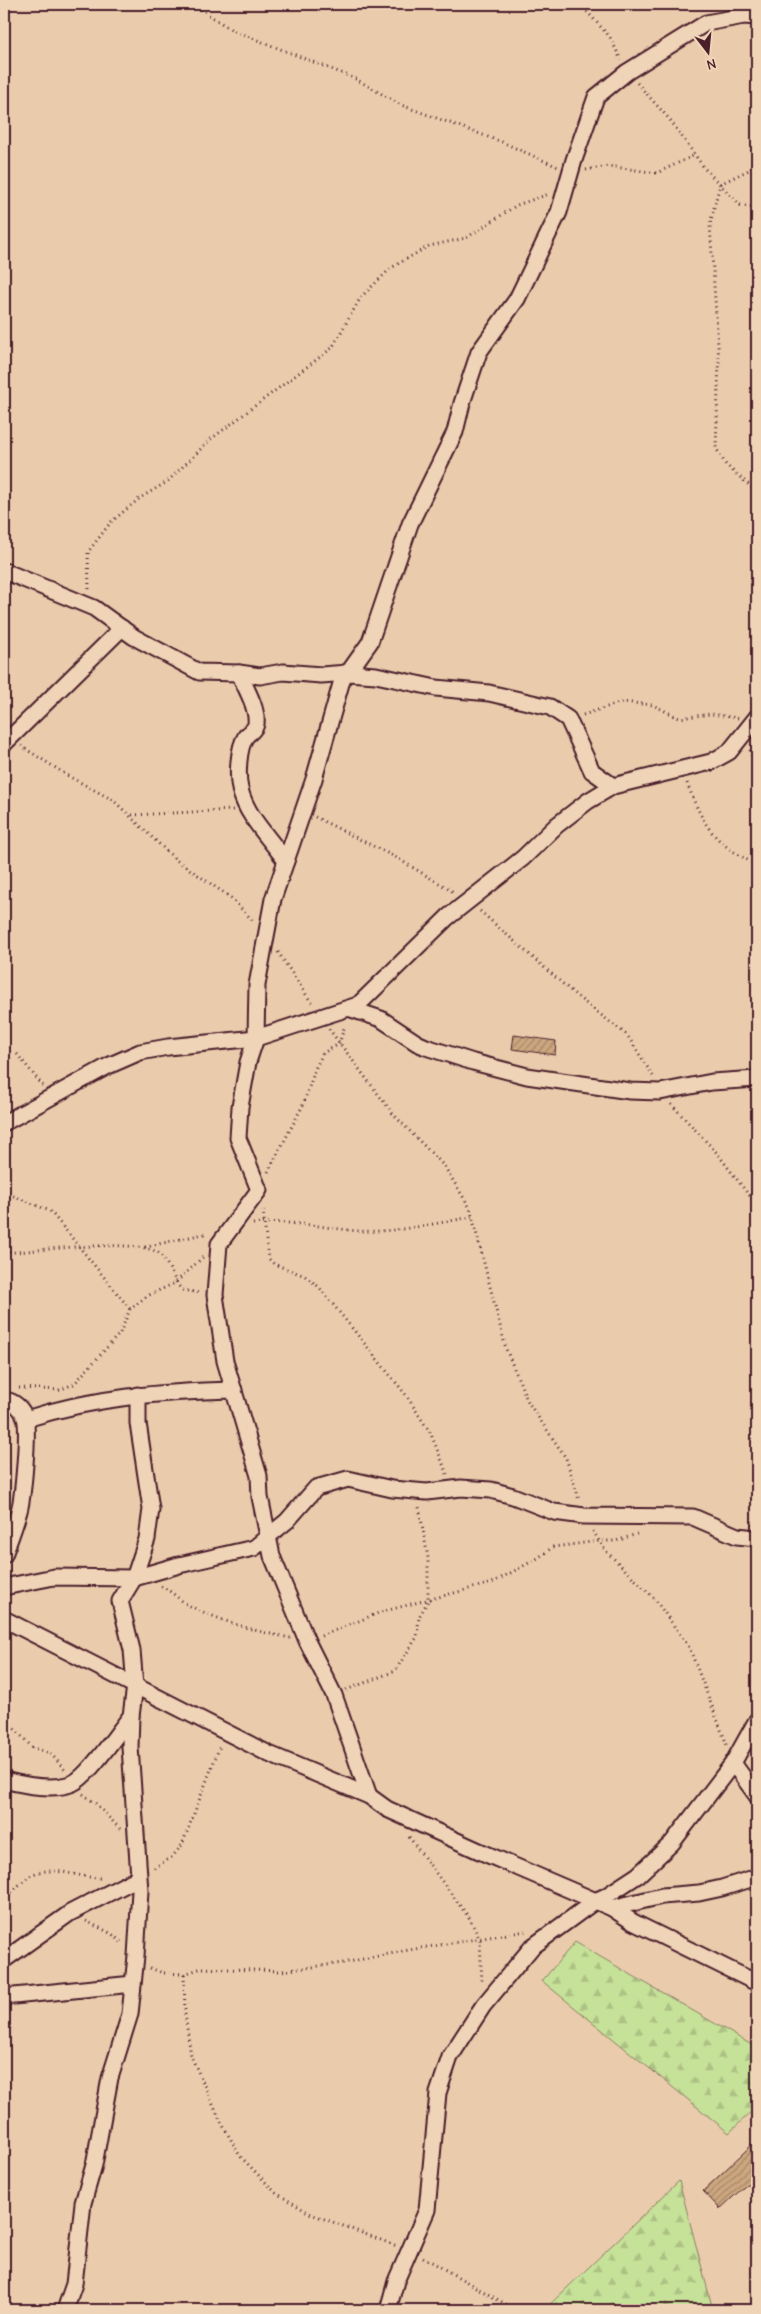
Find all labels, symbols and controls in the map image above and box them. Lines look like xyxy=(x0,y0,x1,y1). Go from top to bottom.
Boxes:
north arrow xyxy=(684,28,734,78)
text: N xyxy=(705,55,718,73)

